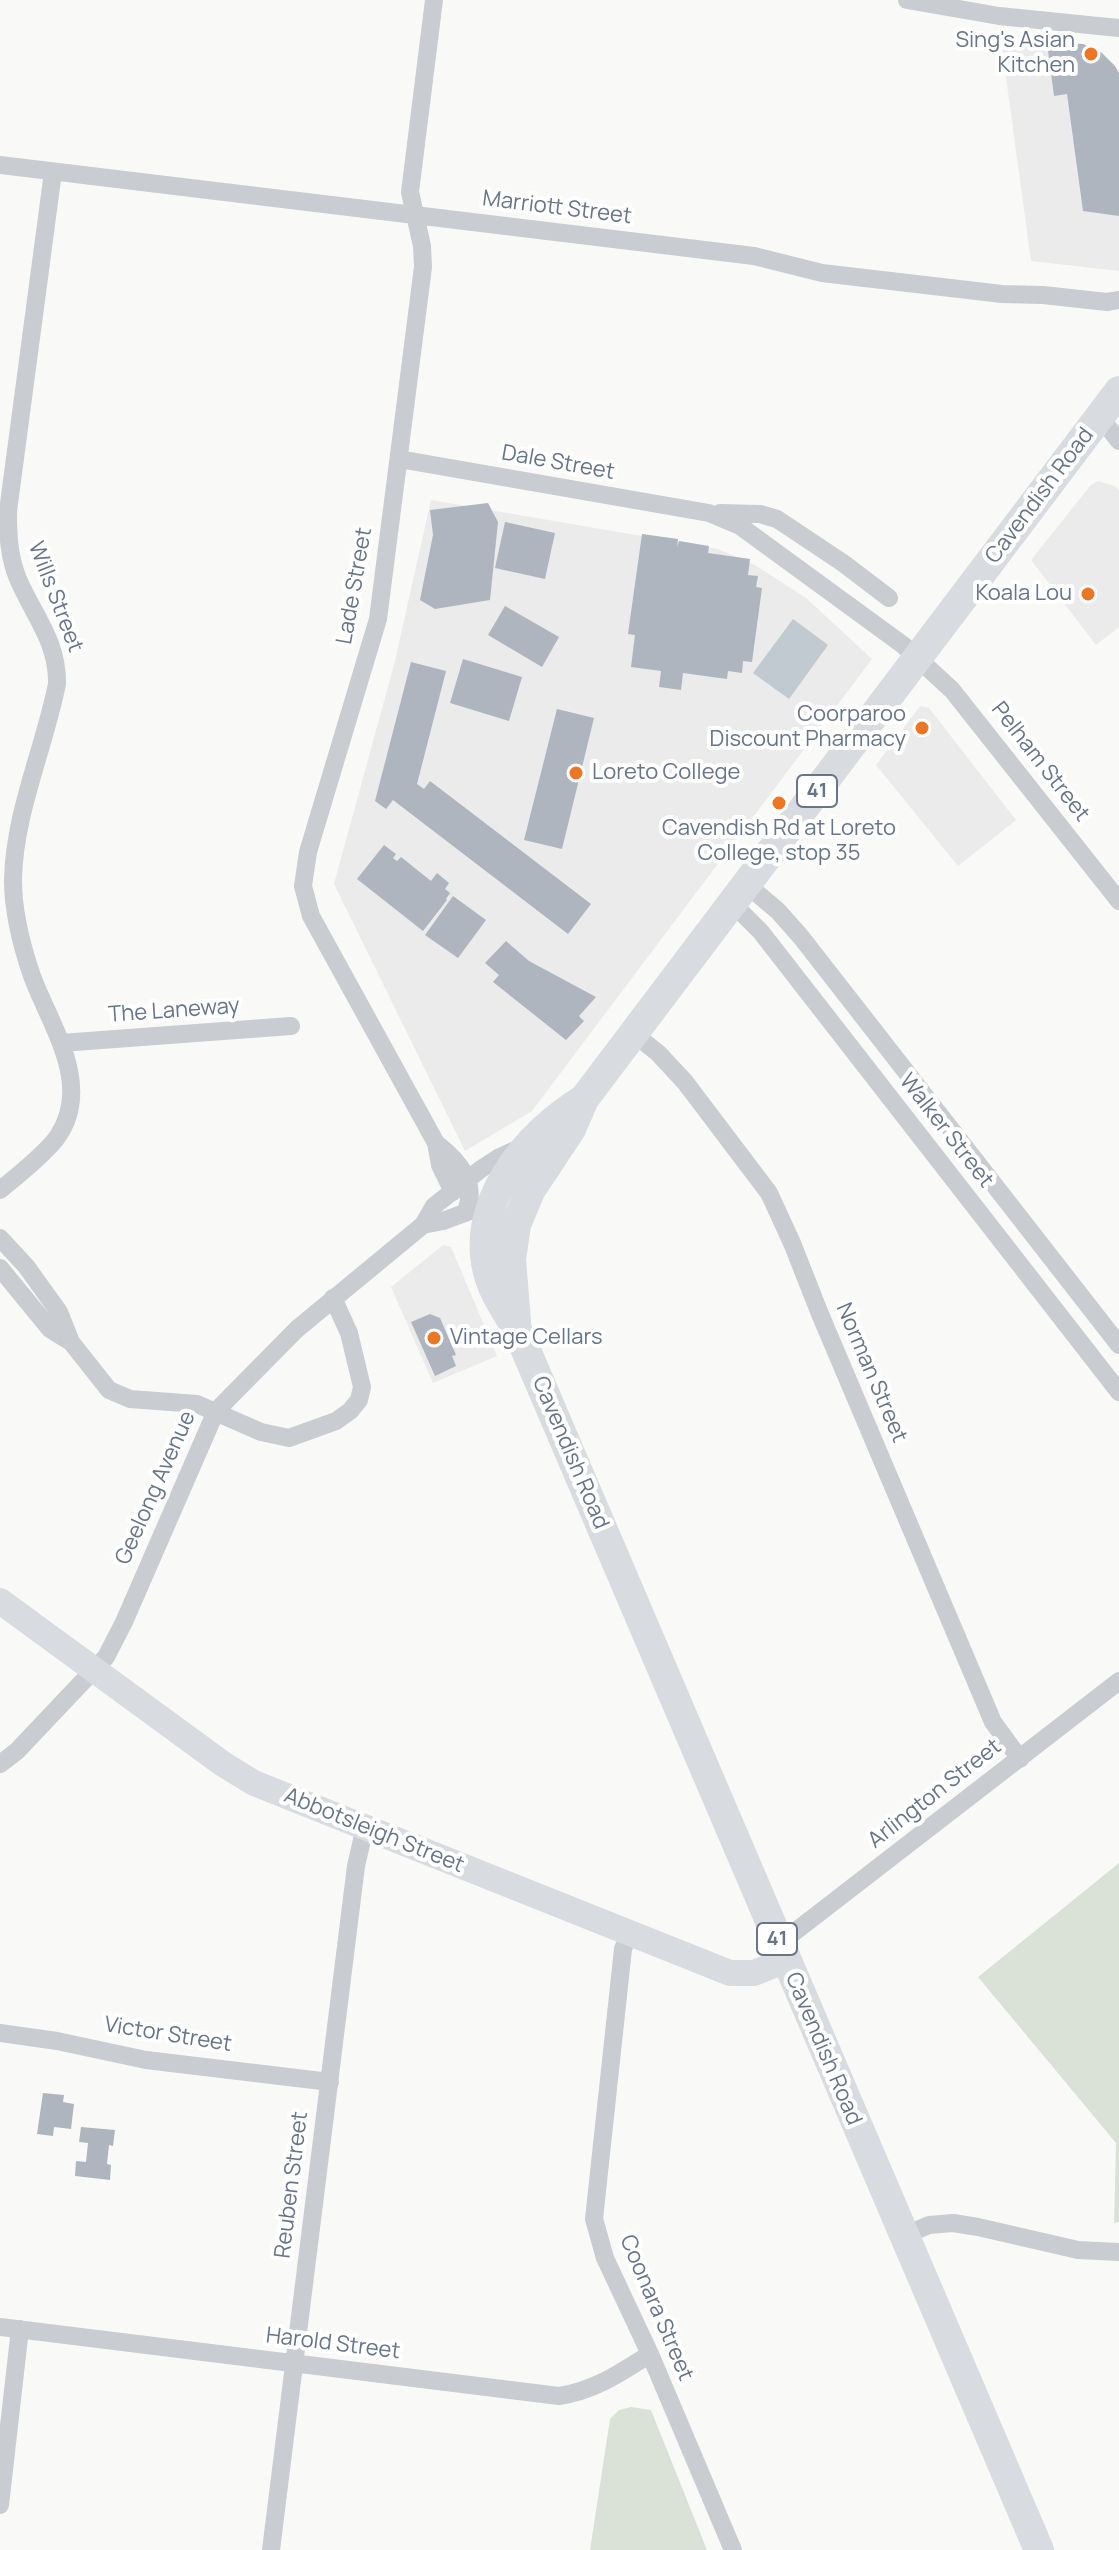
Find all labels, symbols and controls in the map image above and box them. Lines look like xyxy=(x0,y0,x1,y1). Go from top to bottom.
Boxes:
place label: Sing's Asian Kitchen xyxy=(955,28,1075,80)
marker: Sing's Asian Kitchen xyxy=(1082,45,1100,63)
street label: Marriott Street xyxy=(481,186,633,230)
street label: Cavendish Road xyxy=(980,423,1100,569)
street label: Dale Street xyxy=(500,440,616,486)
street label: Lade Street xyxy=(332,525,378,647)
street label: Wills Street xyxy=(22,538,88,656)
place label: Koala Lou xyxy=(976,581,1072,607)
marker: Koala Lou xyxy=(1079,585,1097,603)
street label: Pelham Street xyxy=(985,697,1095,827)
place label: Coorparoo Discount Pharmacy xyxy=(710,702,906,754)
marker: Coorparoo Discount Pharmacy xyxy=(913,719,931,737)
place label: Loreto College xyxy=(592,760,740,786)
marker: Loreto College xyxy=(567,764,585,782)
road number: 41 xyxy=(797,775,837,807)
marker: Cavendish Rd at Loreto College, stop 35 xyxy=(770,794,788,812)
place label: Cavendish Rd at Loreto College, stop 35 xyxy=(662,816,896,868)
street label: The Laneway xyxy=(107,993,241,1029)
street label: Walker Street xyxy=(893,1069,999,1193)
street label: Norman Street xyxy=(830,1299,912,1447)
place label: Vintage Cellars xyxy=(450,1325,602,1351)
marker: Vintage Cellars xyxy=(425,1329,443,1347)
street label: Cavendish Road xyxy=(526,1373,614,1533)
street label: Geelong Avenue xyxy=(110,1407,202,1569)
street label: Arlington Street xyxy=(863,1734,1007,1854)
street label: Abbotsleigh Street xyxy=(280,1783,468,1879)
road number: 41 xyxy=(757,1923,797,1955)
street label: Cavendish Road xyxy=(779,1969,867,2129)
street label: Victor Street xyxy=(102,2012,234,2058)
street label: Reuben Street xyxy=(270,2110,314,2260)
street label: Coonara Street xyxy=(613,2231,699,2385)
street label: Harold Street xyxy=(264,2323,402,2365)

